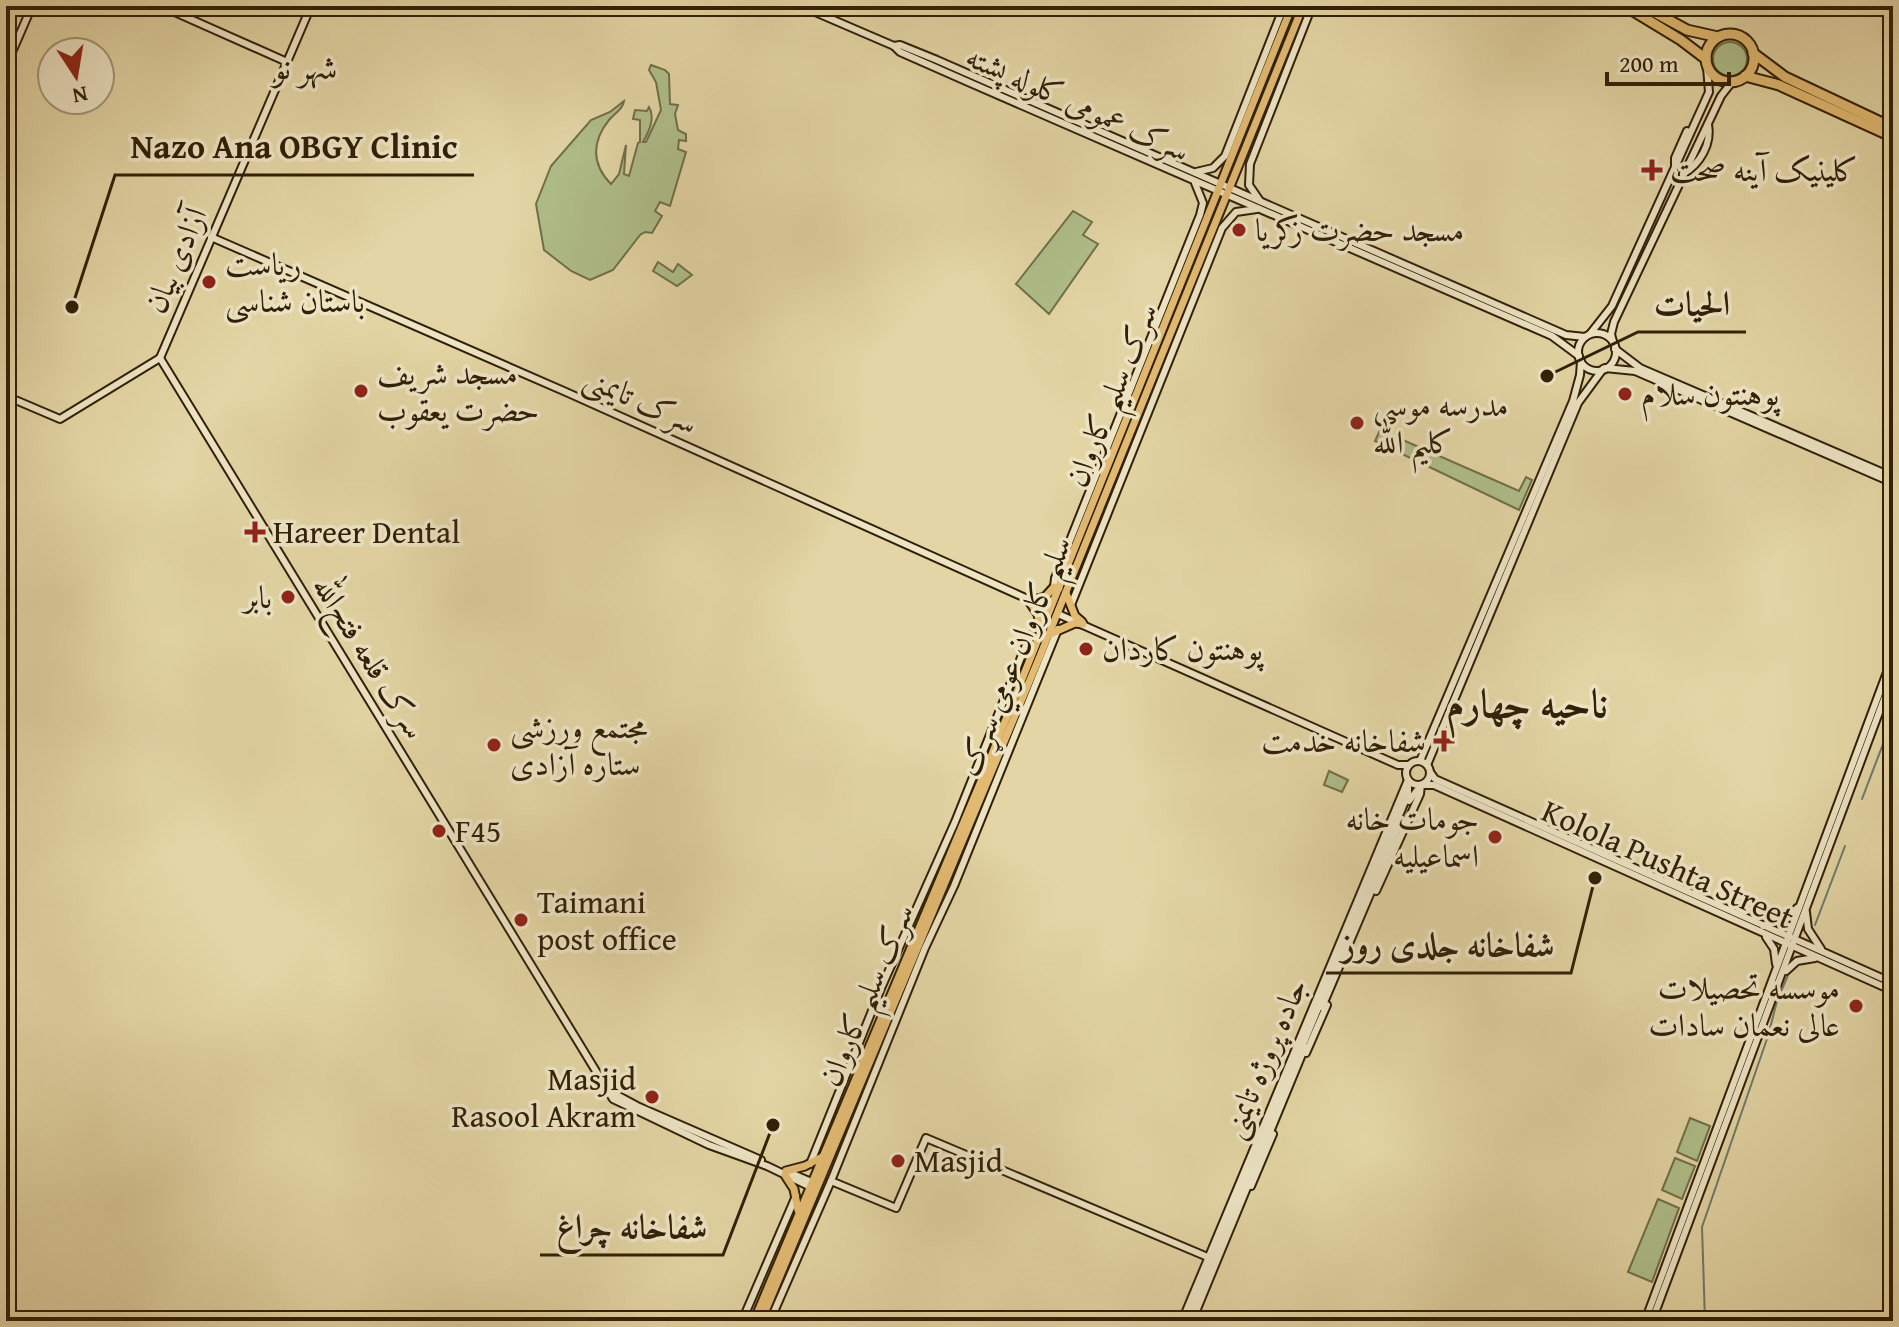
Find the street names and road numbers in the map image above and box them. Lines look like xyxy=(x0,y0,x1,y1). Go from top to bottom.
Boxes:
street label: سرک عمومی کلوله پشته xyxy=(959,32,1198,173)
street label: آزادی بیان xyxy=(131,197,219,320)
street label: سرک سلیم کاروان xyxy=(1052,296,1177,497)
street label: سرک تایمنی xyxy=(577,354,706,445)
street label: سلیم کاروان عومي سړک xyxy=(944,529,1092,786)
street label: سرک قلعه فتح‌الله xyxy=(297,566,440,750)
street label: Kolola Pushta Street xyxy=(1535,787,1802,940)
street label: سرک سلیم کاروان xyxy=(806,896,933,1097)
street label: جاده پروژه تایمنی xyxy=(1209,970,1318,1145)

